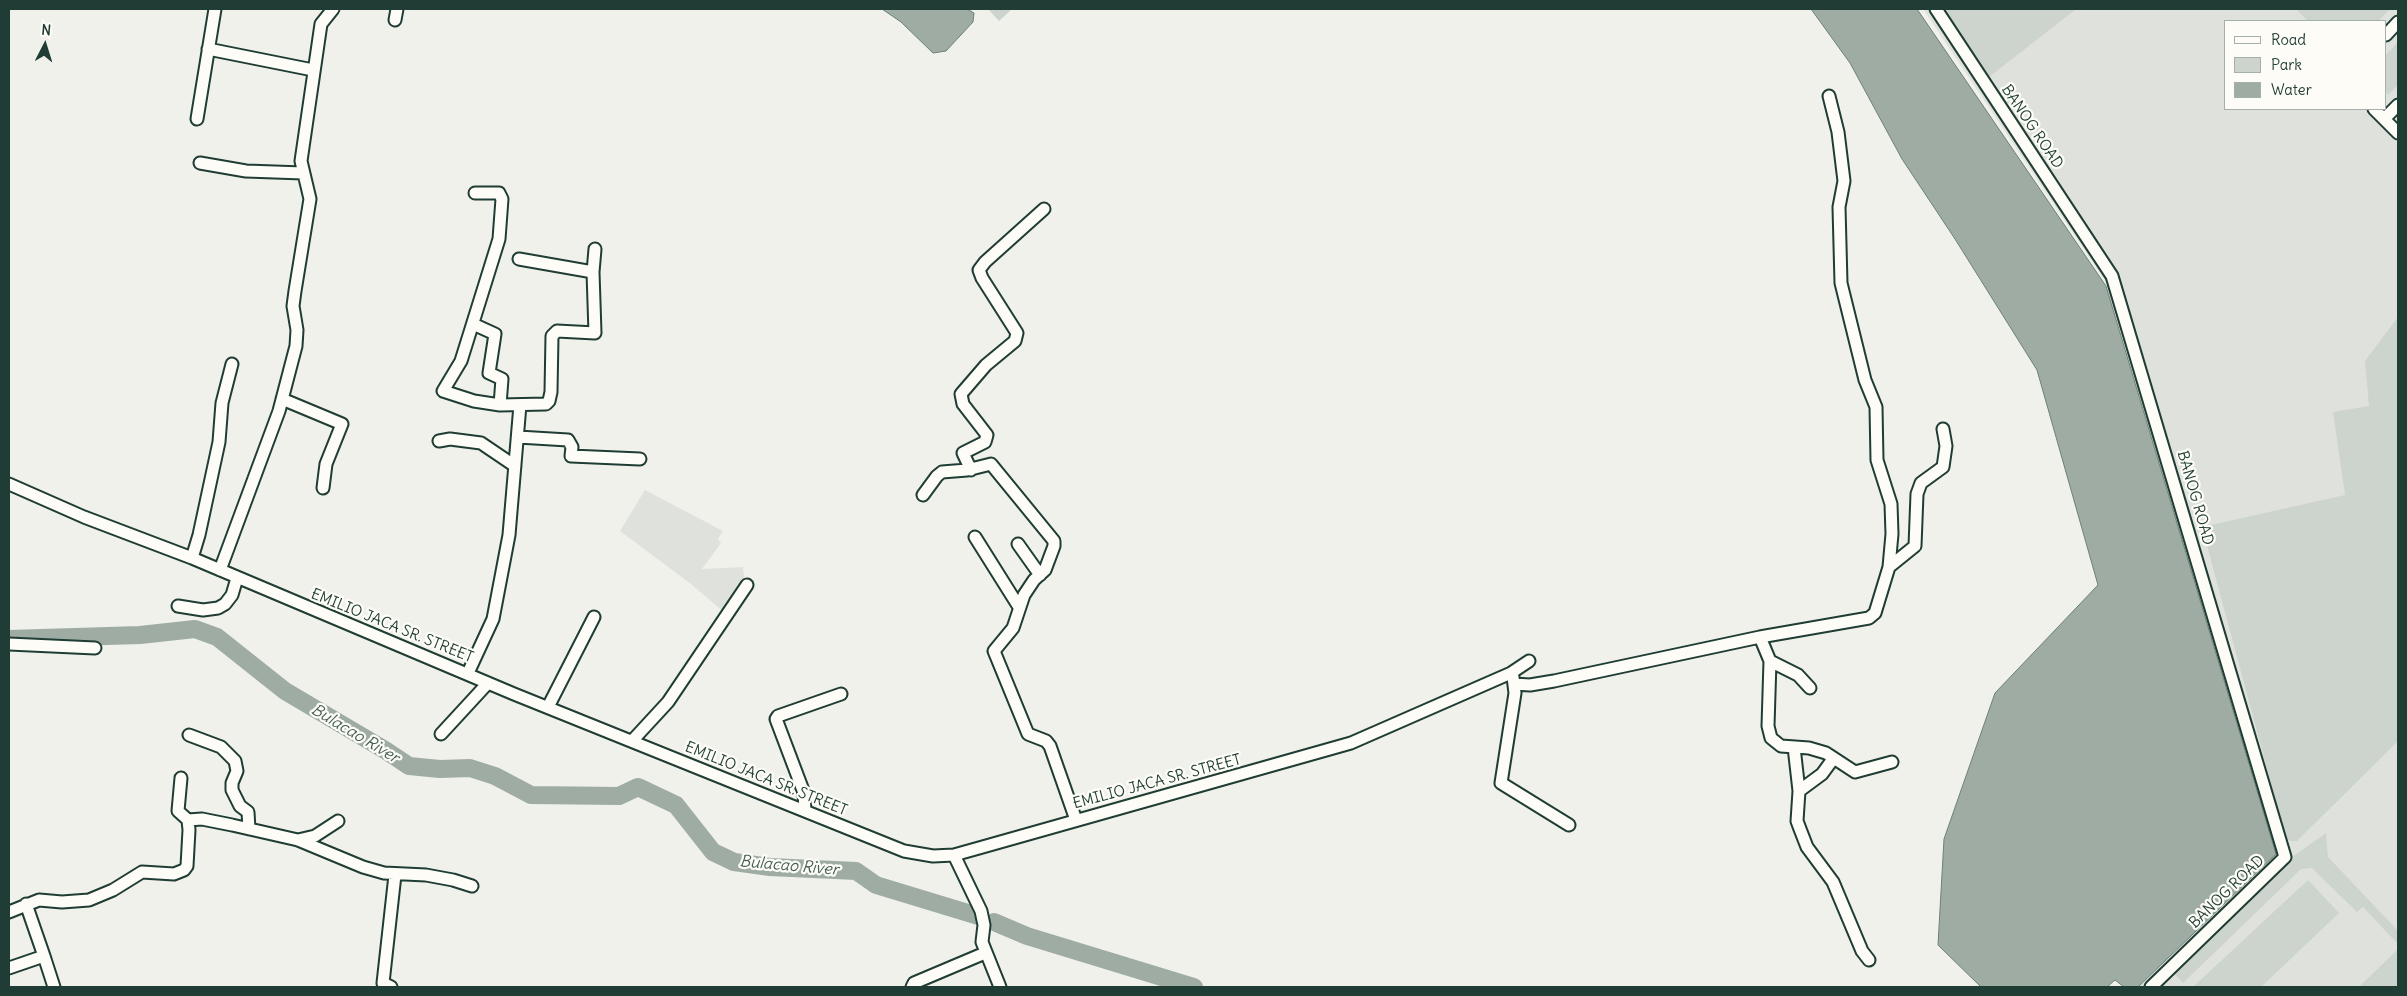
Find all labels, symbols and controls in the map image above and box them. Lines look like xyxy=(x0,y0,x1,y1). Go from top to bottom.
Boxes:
north arrow xyxy=(20,20,70,70)
legend xyxy=(2224,20,2387,110)
text: N xyxy=(41,21,52,39)
text: Road xyxy=(2271,30,2306,49)
text: Park xyxy=(2271,55,2302,74)
text: Water xyxy=(2271,80,2312,99)
street label: BANOG ROAD xyxy=(1997,82,2067,172)
street label: BANOG ROAD xyxy=(2173,449,2217,547)
street label: EMILIO JACA SR. STREET xyxy=(308,585,476,667)
water label: Bulacao River xyxy=(308,700,402,768)
street label: EMILIO JACA SR. STREET xyxy=(682,738,850,820)
street label: EMILIO JACA SR. STREET xyxy=(1071,751,1243,813)
water label: Bulacao River xyxy=(739,852,839,880)
street label: BANOG ROAD xyxy=(2186,852,2268,932)

